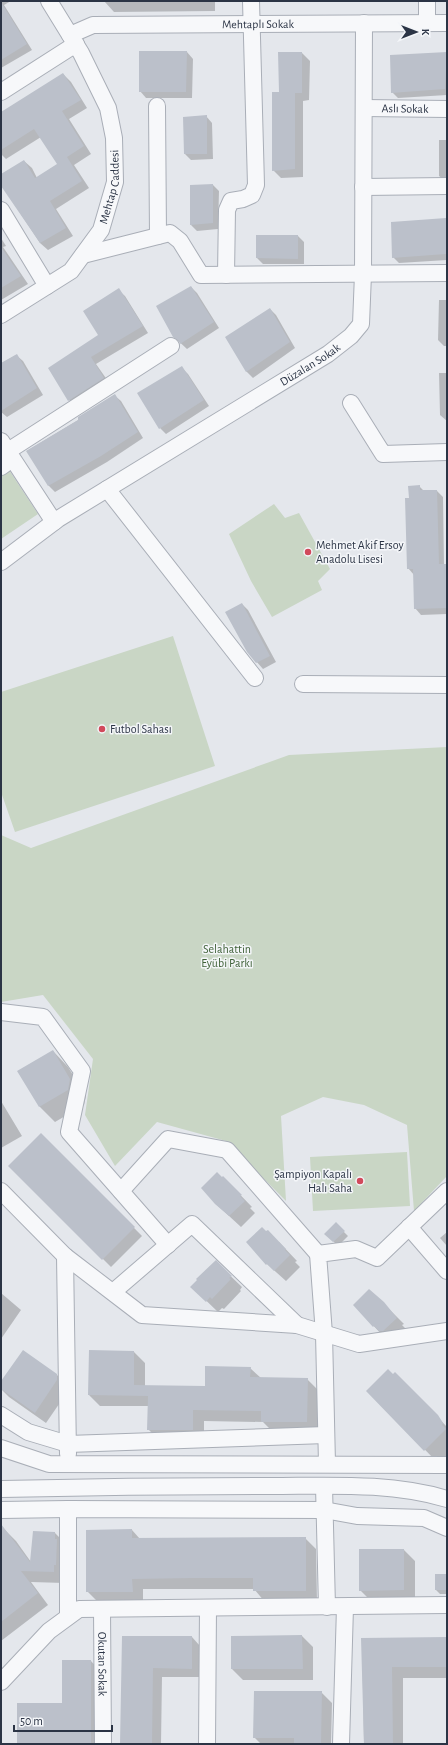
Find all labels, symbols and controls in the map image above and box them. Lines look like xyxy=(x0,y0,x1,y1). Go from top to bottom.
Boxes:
north arrow xyxy=(396,12,436,52)
street label: Mehtaplı Sokak xyxy=(222,18,294,30)
text: K xyxy=(420,29,431,36)
street label: Aslı Sokak xyxy=(381,102,429,115)
street label: Mehtap Caddesi xyxy=(97,150,121,225)
street label: Düzalan Sokak xyxy=(278,341,343,388)
place label: Mehmet Akif Ersoy Anadolu Lisesi xyxy=(316,539,404,565)
marker: Mehmet Akif Ersoy Anadolu Lisesi xyxy=(303,547,313,557)
place label: Futbol Sahası xyxy=(110,723,172,735)
marker: Futbol Sahası xyxy=(97,724,107,734)
park label: Selahattin Eyübi Parkı xyxy=(201,943,253,970)
place label: Şampiyon Kapalı Halı Saha xyxy=(274,1168,352,1194)
marker: Şampiyon Kapalı Halı Saha xyxy=(355,1176,365,1186)
street label: Okutan Sokak xyxy=(96,1632,109,1697)
scale bar xyxy=(14,1707,112,1733)
text: 50 m xyxy=(20,1715,43,1727)

